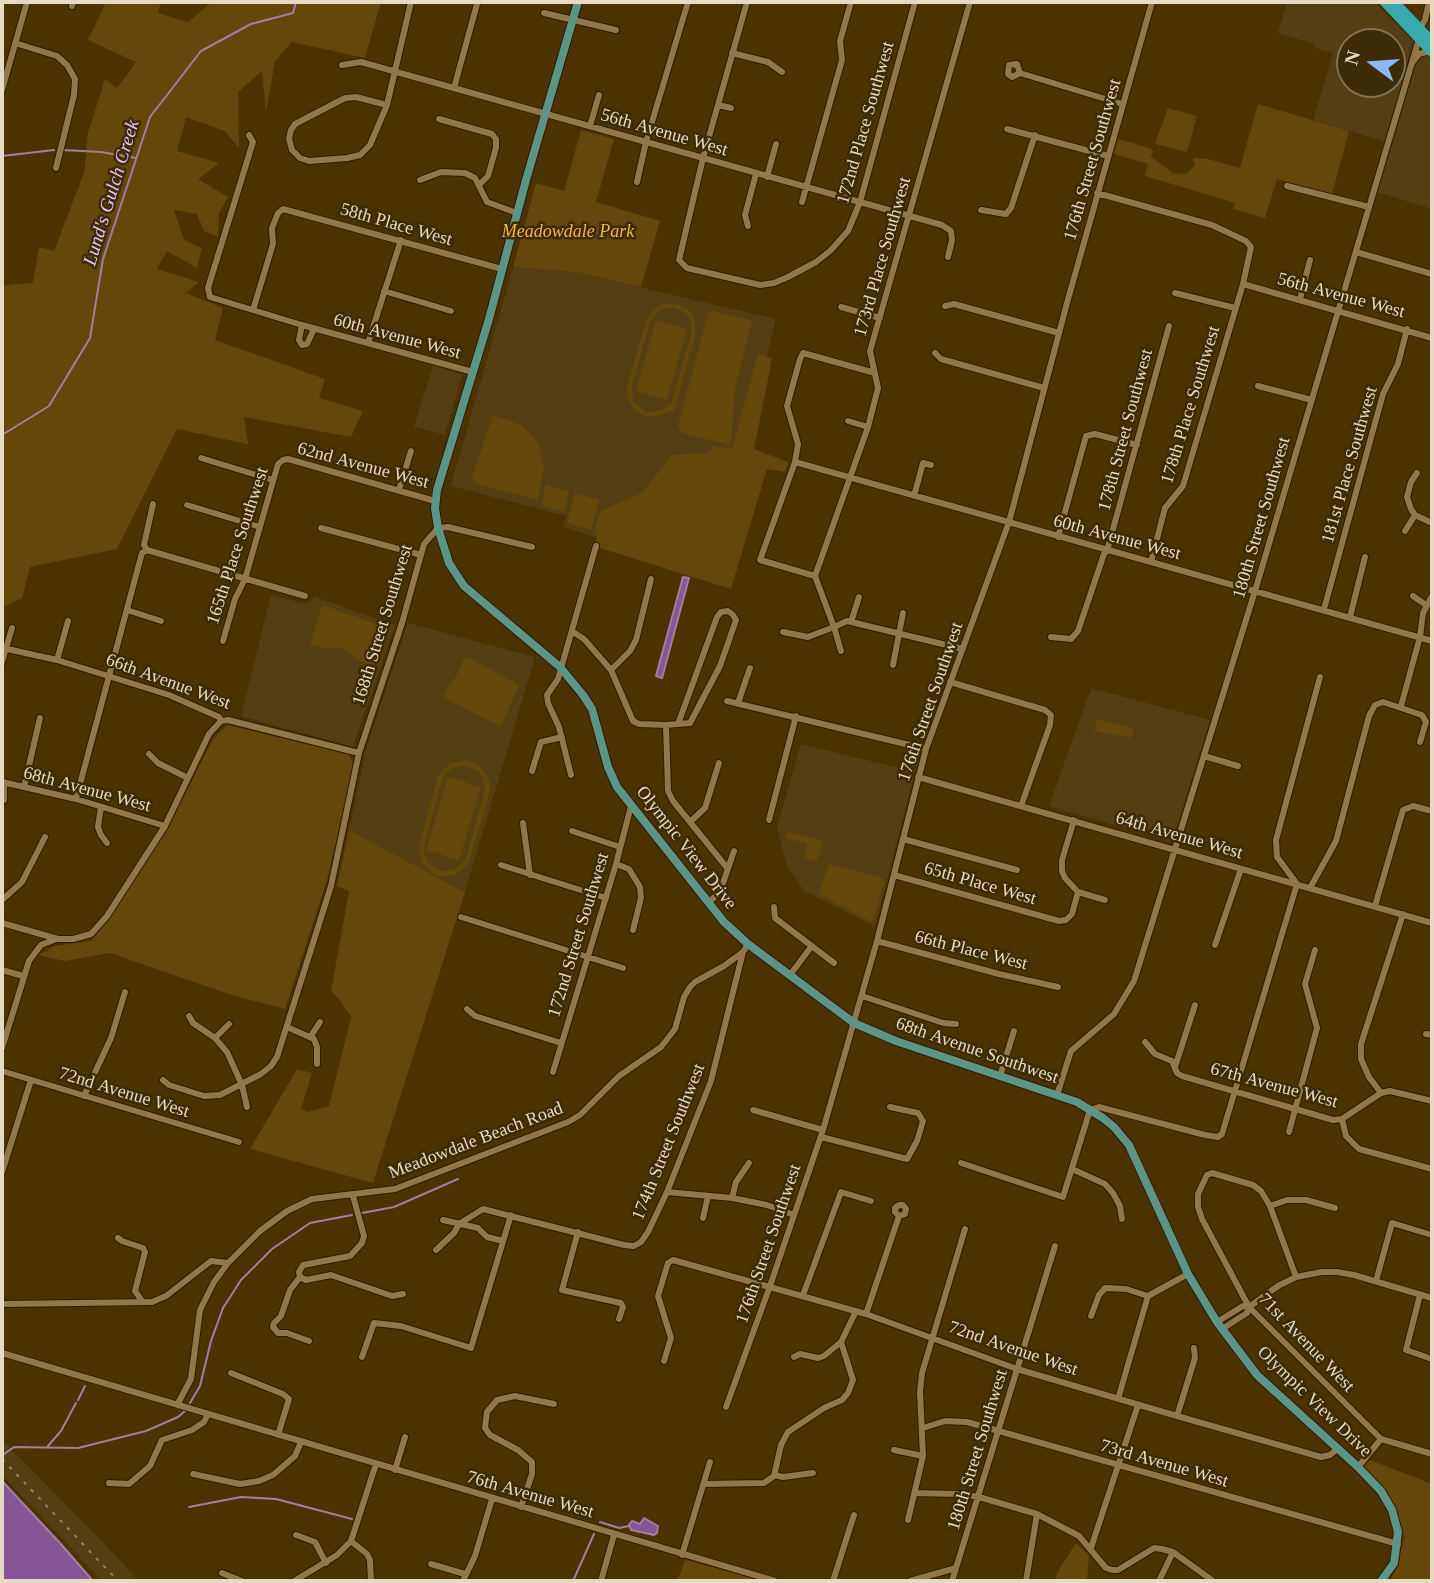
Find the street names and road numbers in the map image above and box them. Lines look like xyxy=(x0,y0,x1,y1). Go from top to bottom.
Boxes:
street label: 172nd Place Southwest xyxy=(832,39,900,207)
street label: 176th Street Southwest xyxy=(1060,77,1126,243)
street label: 56th Avenue West xyxy=(598,105,730,161)
street label: 173rd Place Southwest xyxy=(850,175,916,339)
street label: 58th Place West xyxy=(337,199,455,251)
street label: 56th Avenue West xyxy=(1275,269,1407,323)
street label: 60th Avenue West xyxy=(331,310,463,364)
street label: 178th Place Southwest xyxy=(1157,323,1225,487)
street label: 178th Street Southwest xyxy=(1094,347,1158,513)
street label: 181st Place Southwest xyxy=(1317,384,1383,546)
street label: 180th Street Southwest xyxy=(1229,435,1295,601)
street label: 62nd Avenue West xyxy=(295,438,431,494)
street label: 165th Place Southwest xyxy=(202,465,274,627)
street label: 60th Avenue West xyxy=(1051,511,1183,565)
street label: 168th Street Southwest xyxy=(348,542,418,708)
street label: 176th Street Southwest xyxy=(894,620,968,784)
street label: 66th Avenue West xyxy=(103,649,233,715)
street label: 68th Avenue West xyxy=(21,763,153,817)
street label: Olympic View Drive xyxy=(631,782,741,914)
street label: 64th Avenue West xyxy=(1113,808,1245,864)
street label: 172nd Street Southwest xyxy=(544,850,614,1020)
street label: 65th Place West xyxy=(921,858,1039,910)
street label: 66th Place West xyxy=(912,927,1030,975)
street label: 68th Avenue Southwest xyxy=(893,1013,1061,1089)
street label: 67th Avenue West xyxy=(1208,1059,1340,1113)
street label: 174th Street Southwest xyxy=(628,1061,710,1223)
street label: 72nd Avenue West xyxy=(56,1063,192,1123)
street label: Meadowdale Beach Road xyxy=(386,1098,566,1184)
street label: 176th Street Southwest xyxy=(732,1162,806,1326)
street label: 71st Avenue West xyxy=(1253,1289,1359,1397)
street label: 72nd Avenue West xyxy=(946,1317,1080,1381)
street label: Olympic View Drive xyxy=(1252,1342,1376,1462)
street label: 180th Street Southwest xyxy=(943,1367,1013,1533)
street label: 73rd Avenue West xyxy=(1097,1435,1231,1493)
street label: 76th Avenue West xyxy=(464,1467,596,1523)

